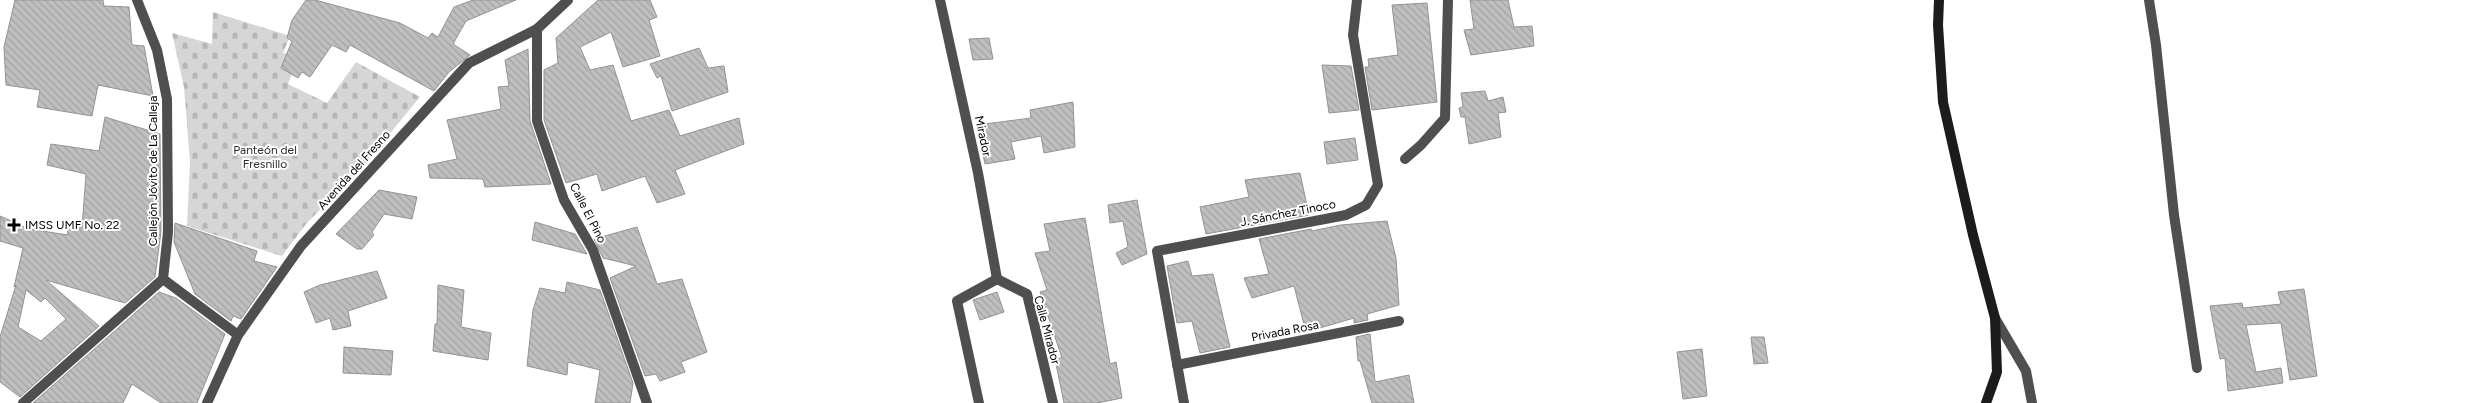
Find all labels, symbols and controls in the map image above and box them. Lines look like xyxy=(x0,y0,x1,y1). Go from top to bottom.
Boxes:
street label: Callejón Jóvito de La Calleja xyxy=(146,96,160,246)
street label: Mirador xyxy=(972,114,994,158)
street label: Avenida del Fresno xyxy=(315,128,393,212)
park label: Panteón del Fresnillo xyxy=(233,143,297,171)
street label: Calle El Pino xyxy=(567,181,609,245)
street label: J. Sánchez Tinoco xyxy=(1239,197,1337,229)
marker: IMSS UMF No. 22 xyxy=(7,218,21,232)
place label: IMSS UMF No. 22 xyxy=(25,218,119,232)
street label: Calle Mirador xyxy=(1031,294,1063,366)
street label: Privada Rosa xyxy=(1250,318,1320,344)

